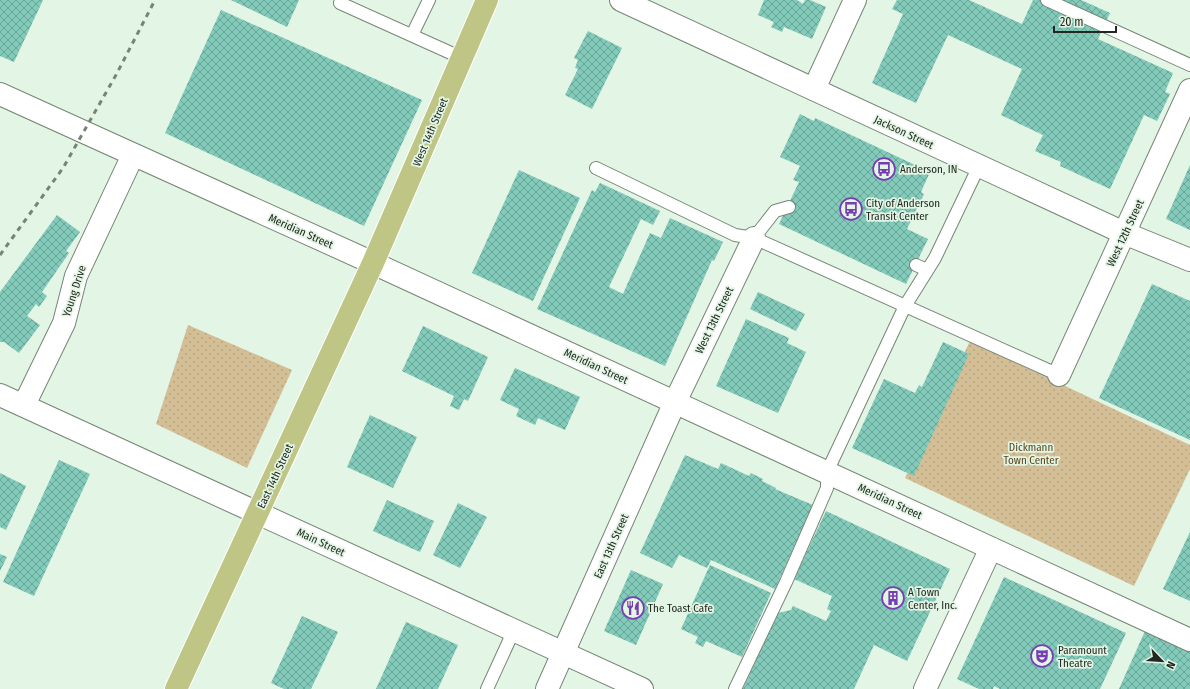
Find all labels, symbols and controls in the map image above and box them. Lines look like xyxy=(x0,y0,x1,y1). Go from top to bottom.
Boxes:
scale bar xyxy=(1054,8,1116,34)
text: 20 m xyxy=(1060,15,1084,29)
street label: West 14th Street xyxy=(410,96,451,168)
street label: Jackson Street xyxy=(872,113,936,152)
bus stop icon: Anderson, IN xyxy=(871,156,897,182)
place label: Anderson, IN xyxy=(900,163,957,176)
bus stop icon: City of Anderson Transit Center xyxy=(838,196,864,222)
place label: City of Anderson Transit Center xyxy=(866,197,940,223)
street label: West 12th Street xyxy=(1104,197,1147,269)
street label: Meridian Street xyxy=(266,211,335,252)
street label: Young Drive xyxy=(60,264,89,318)
street label: West 13th Street xyxy=(693,284,736,356)
street label: Meridian Street xyxy=(562,346,630,387)
street label: East 14th Street xyxy=(255,441,296,511)
park label: Dickmann Town Center xyxy=(1003,441,1059,467)
street label: Meridian Street xyxy=(856,481,924,522)
street label: East 13th Street xyxy=(591,511,632,581)
street label: Main Street xyxy=(295,526,347,559)
building icon: A Town Center, Inc. xyxy=(880,585,906,611)
place label: A Town Center, Inc. xyxy=(908,586,957,612)
restaurant icon: The Toast Cafe xyxy=(620,595,646,621)
place label: The Toast Cafe xyxy=(648,602,713,615)
north arrow xyxy=(1142,641,1182,681)
theatre icon: Paramount Theatre xyxy=(1029,643,1055,669)
place label: Paramount Theatre xyxy=(1058,644,1107,670)
text: N xyxy=(1163,659,1178,671)

